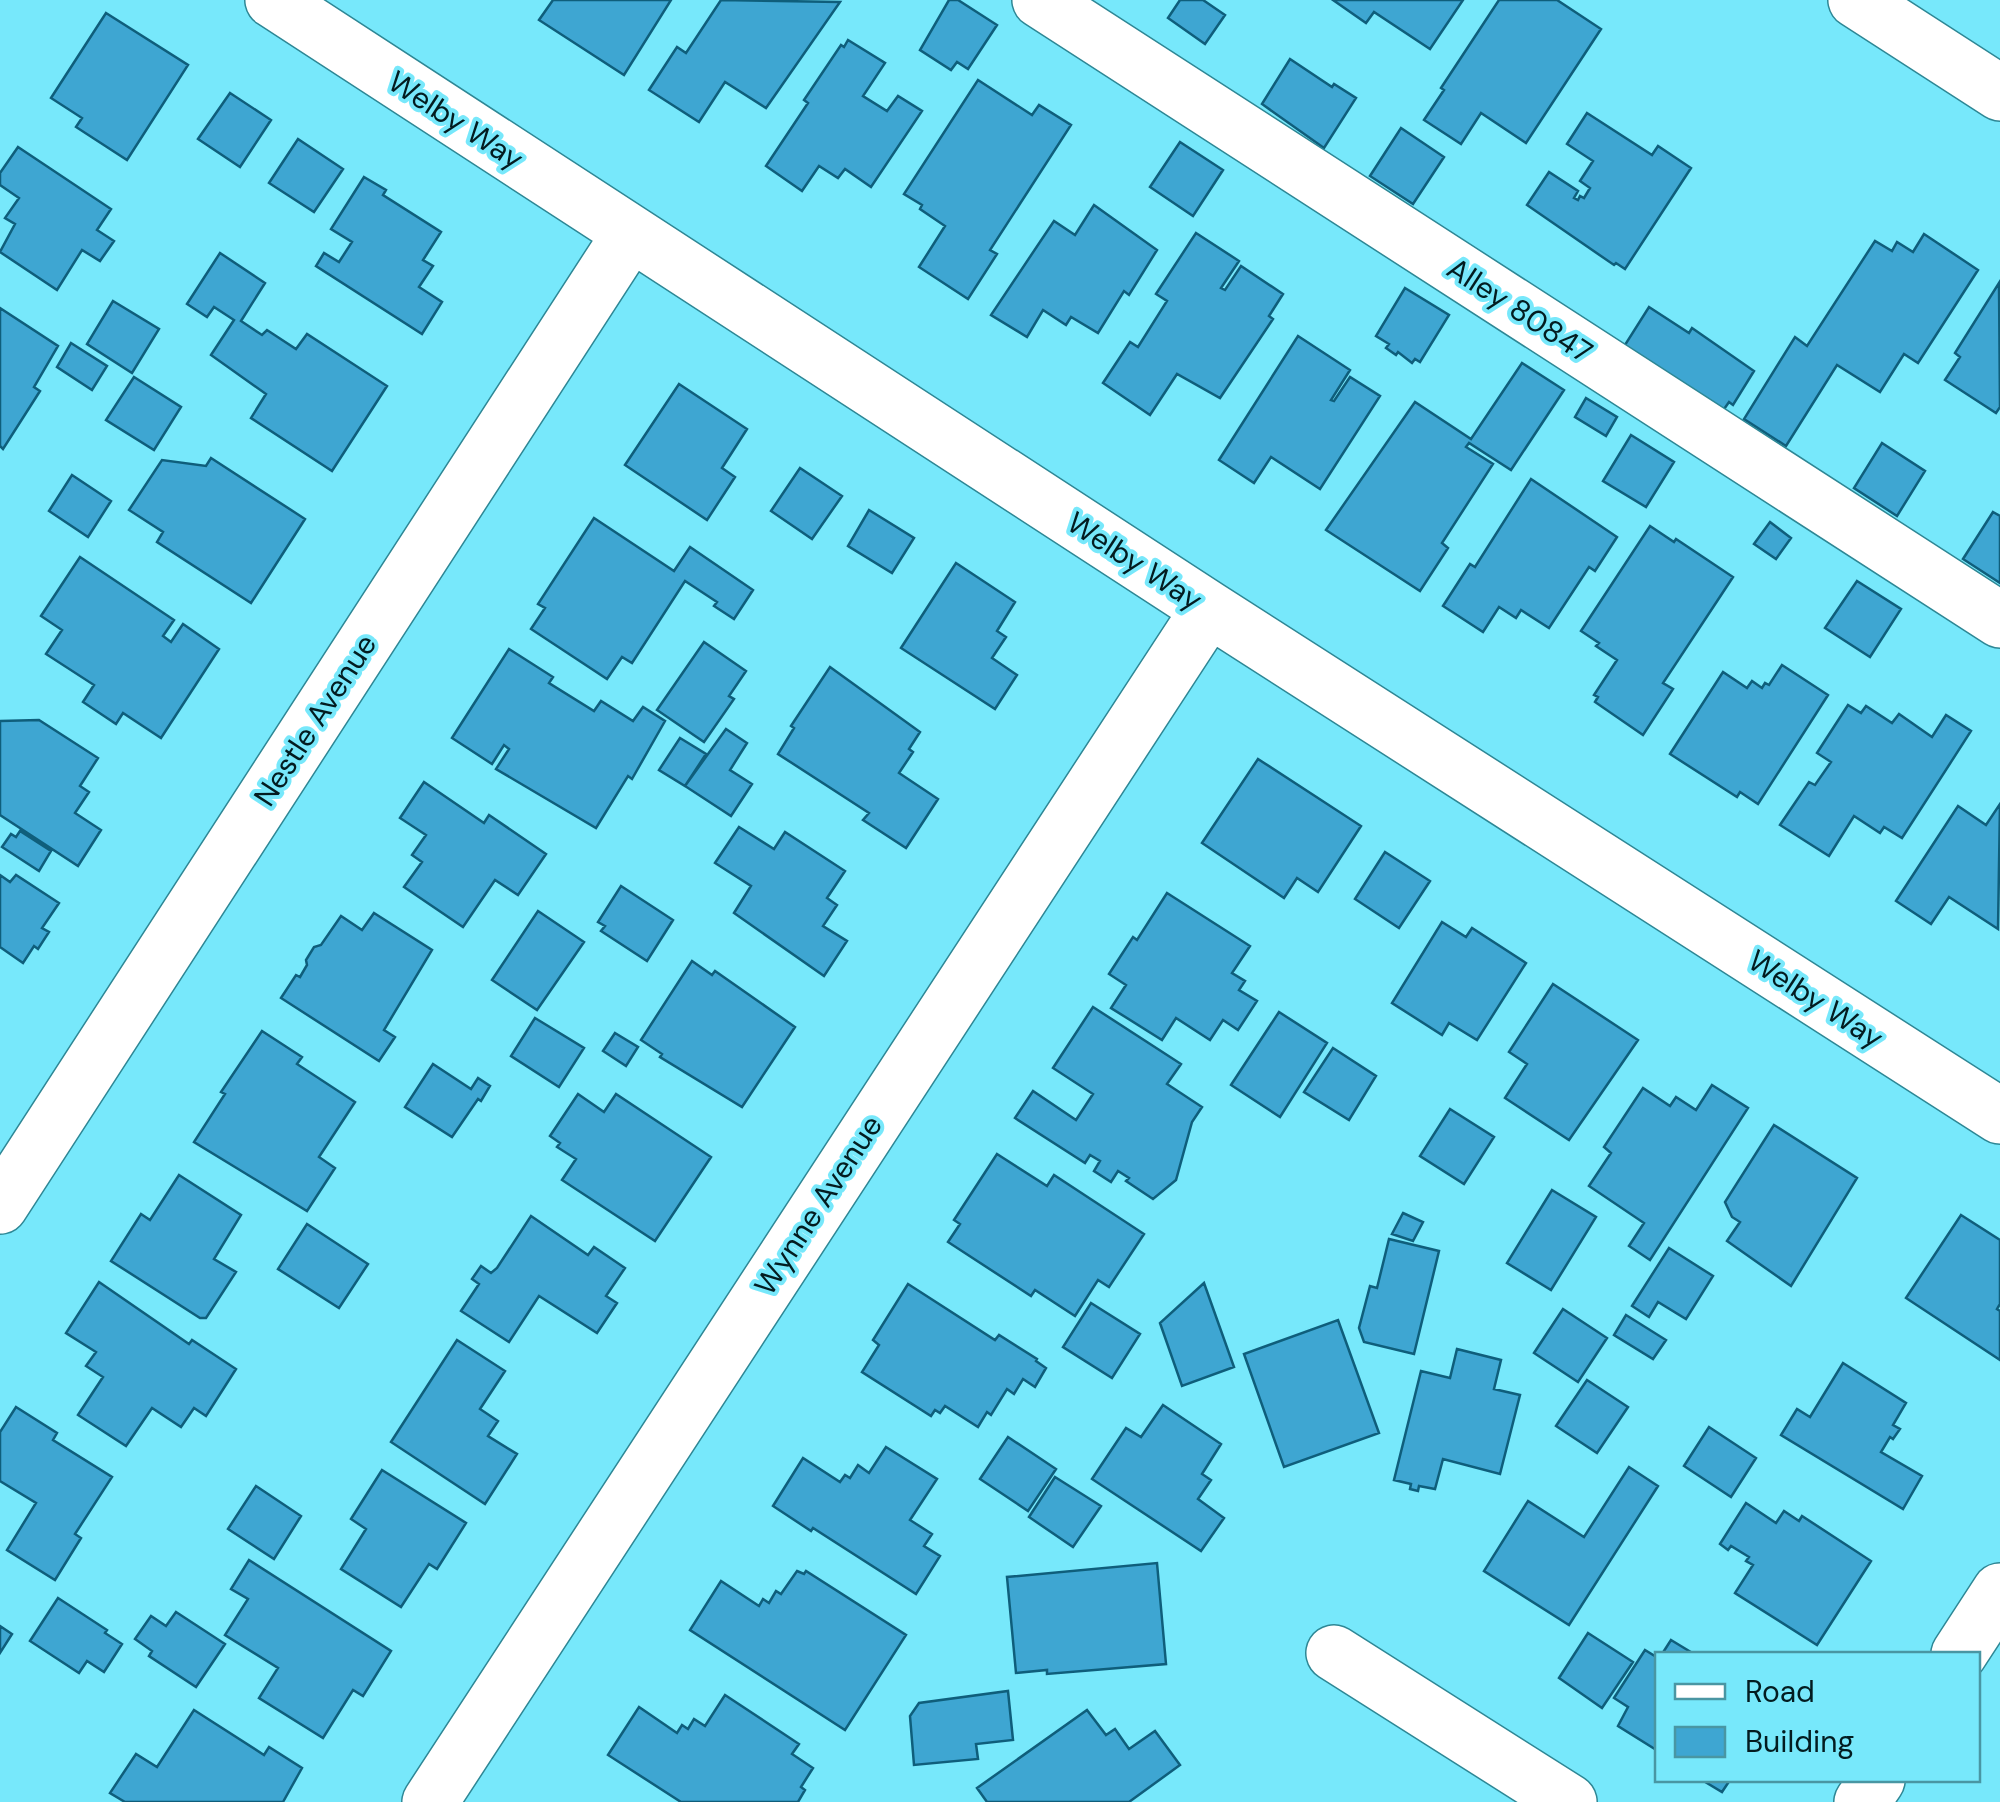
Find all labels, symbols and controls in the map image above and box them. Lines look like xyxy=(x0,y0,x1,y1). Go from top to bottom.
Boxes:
street label: Welby Way xyxy=(381,62,531,178)
street label: Alley 80847 xyxy=(1440,249,1600,371)
street label: Welby Way xyxy=(1060,503,1210,619)
street label: Nestle Avenue xyxy=(245,627,385,813)
street label: Welby Way xyxy=(1741,941,1891,1057)
street label: Wynne Avenue xyxy=(745,1108,891,1302)
legend xyxy=(1655,1652,1980,1782)
text: Road xyxy=(1745,1672,1815,1711)
text: Building xyxy=(1745,1722,1854,1761)

